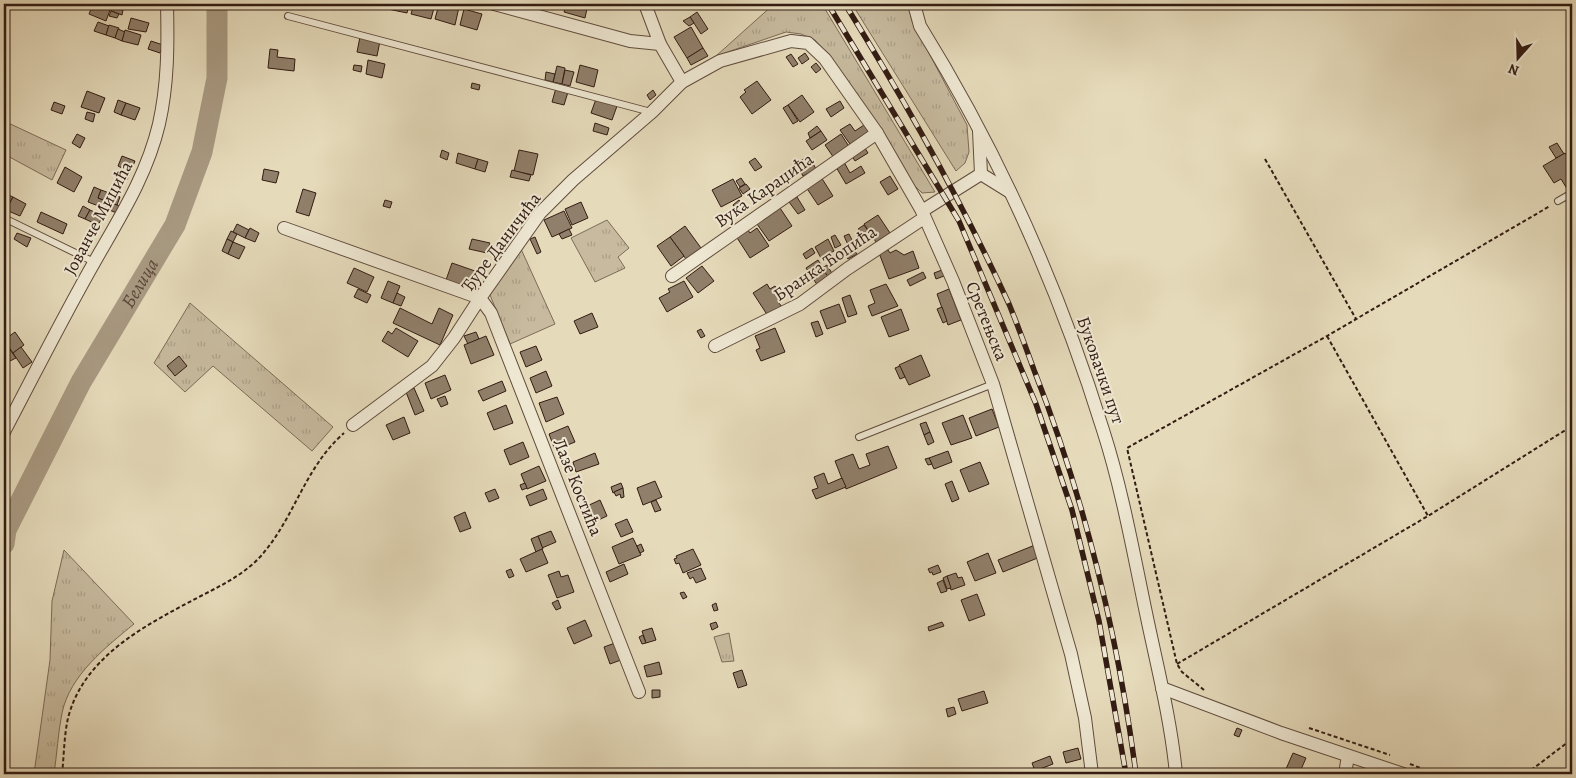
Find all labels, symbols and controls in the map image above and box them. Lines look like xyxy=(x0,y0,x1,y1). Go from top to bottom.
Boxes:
north arrow xyxy=(1494,32,1544,82)
text: N xyxy=(1506,59,1522,80)
street label: Вука Караџића xyxy=(710,147,819,233)
street label: Јованче Мицића xyxy=(58,156,139,279)
street label: Ђуре Даничића xyxy=(456,187,547,297)
street label: Бранка Ћопића xyxy=(769,219,882,306)
water label: Белица xyxy=(115,254,165,313)
street label: Сретењска xyxy=(960,278,1014,365)
street label: Буковачки пут xyxy=(1071,313,1131,427)
street label: Лазе Костића xyxy=(547,435,609,540)

